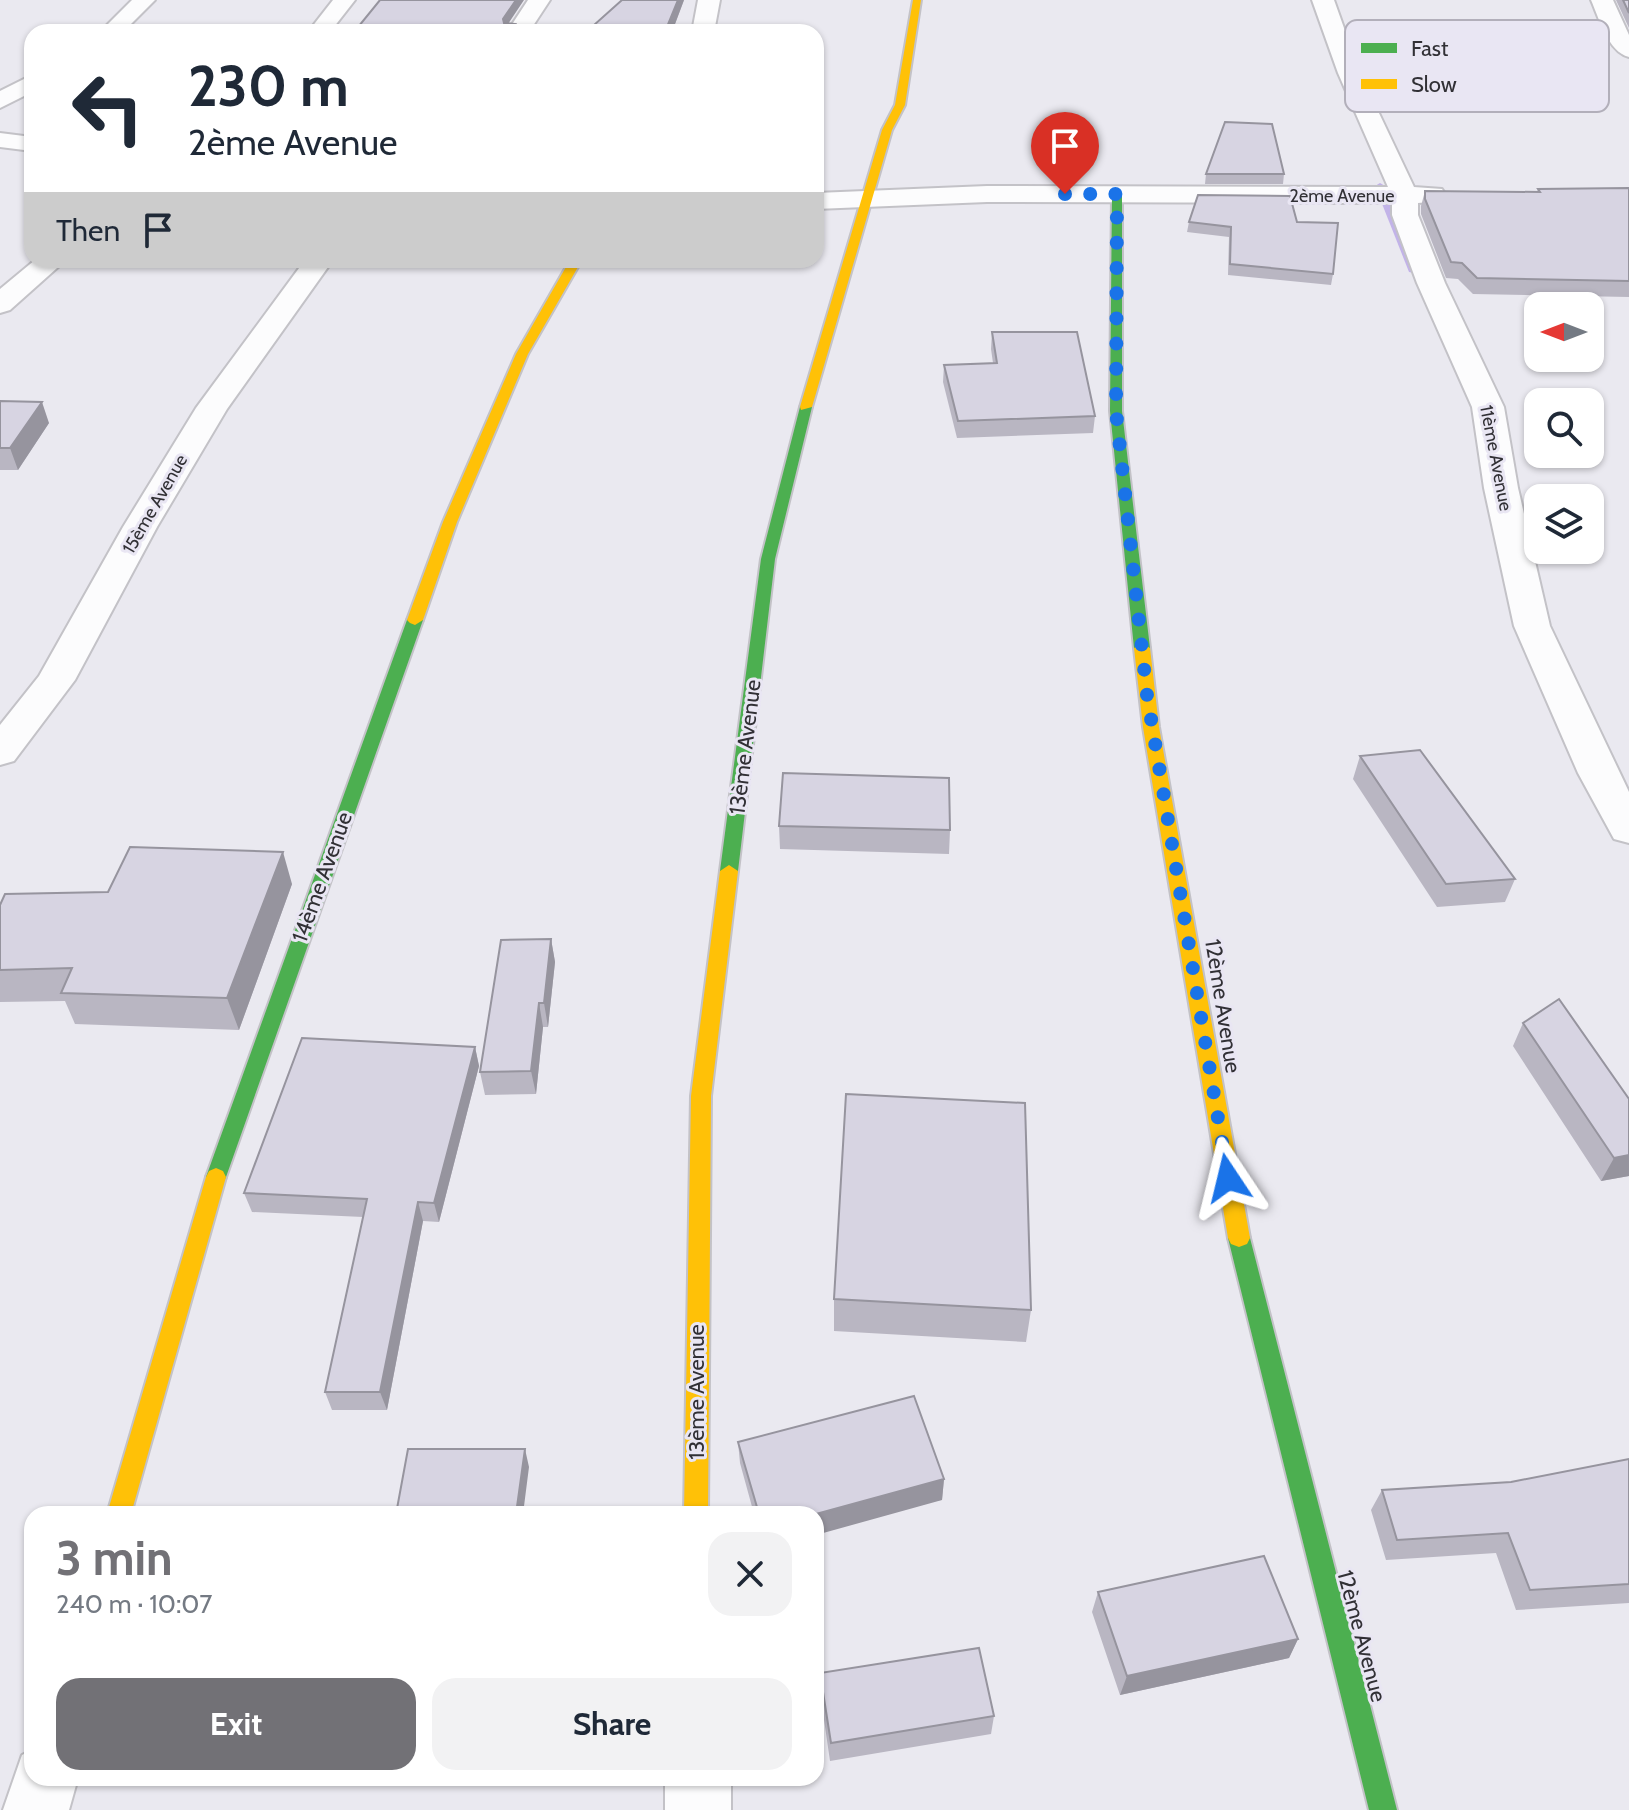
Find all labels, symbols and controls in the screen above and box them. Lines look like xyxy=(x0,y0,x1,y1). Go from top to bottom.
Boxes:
legend xyxy=(1345,20,1609,112)
text: Fast xyxy=(1411,35,1449,62)
text: 230 m xyxy=(188,52,349,120)
icon: left xyxy=(56,56,160,160)
text: Slow xyxy=(1411,71,1457,98)
pin xyxy=(1031,112,1099,194)
text: 2ème Avenue xyxy=(188,120,398,164)
icon: arrive xyxy=(1043,124,1087,168)
street label: 2ème Avenue xyxy=(1290,185,1394,207)
icon: arrive xyxy=(136,208,180,252)
text: Then xyxy=(56,212,120,249)
north arrow xyxy=(1524,292,1604,372)
map controls xyxy=(1524,292,1604,564)
button: search xyxy=(1524,388,1604,468)
street label: 11ème Avenue xyxy=(1475,403,1517,513)
street label: 15ème Avenue xyxy=(118,450,192,558)
button: layers xyxy=(1524,484,1604,564)
street label: 13ème Avenue xyxy=(723,678,767,816)
street label: 14ème Avenue xyxy=(286,808,358,946)
street label: 12ème Avenue xyxy=(1199,937,1247,1075)
position arrow xyxy=(1186,1136,1270,1220)
street label: 13ème Avenue xyxy=(683,1324,710,1460)
text: 3 min xyxy=(56,1529,172,1587)
button: close xyxy=(708,1532,792,1616)
street label: 12ème Avenue xyxy=(1331,1567,1393,1705)
text: 240 m · 10:07 xyxy=(56,1588,212,1620)
button: Exit xyxy=(56,1678,416,1770)
button: Share xyxy=(432,1678,792,1770)

